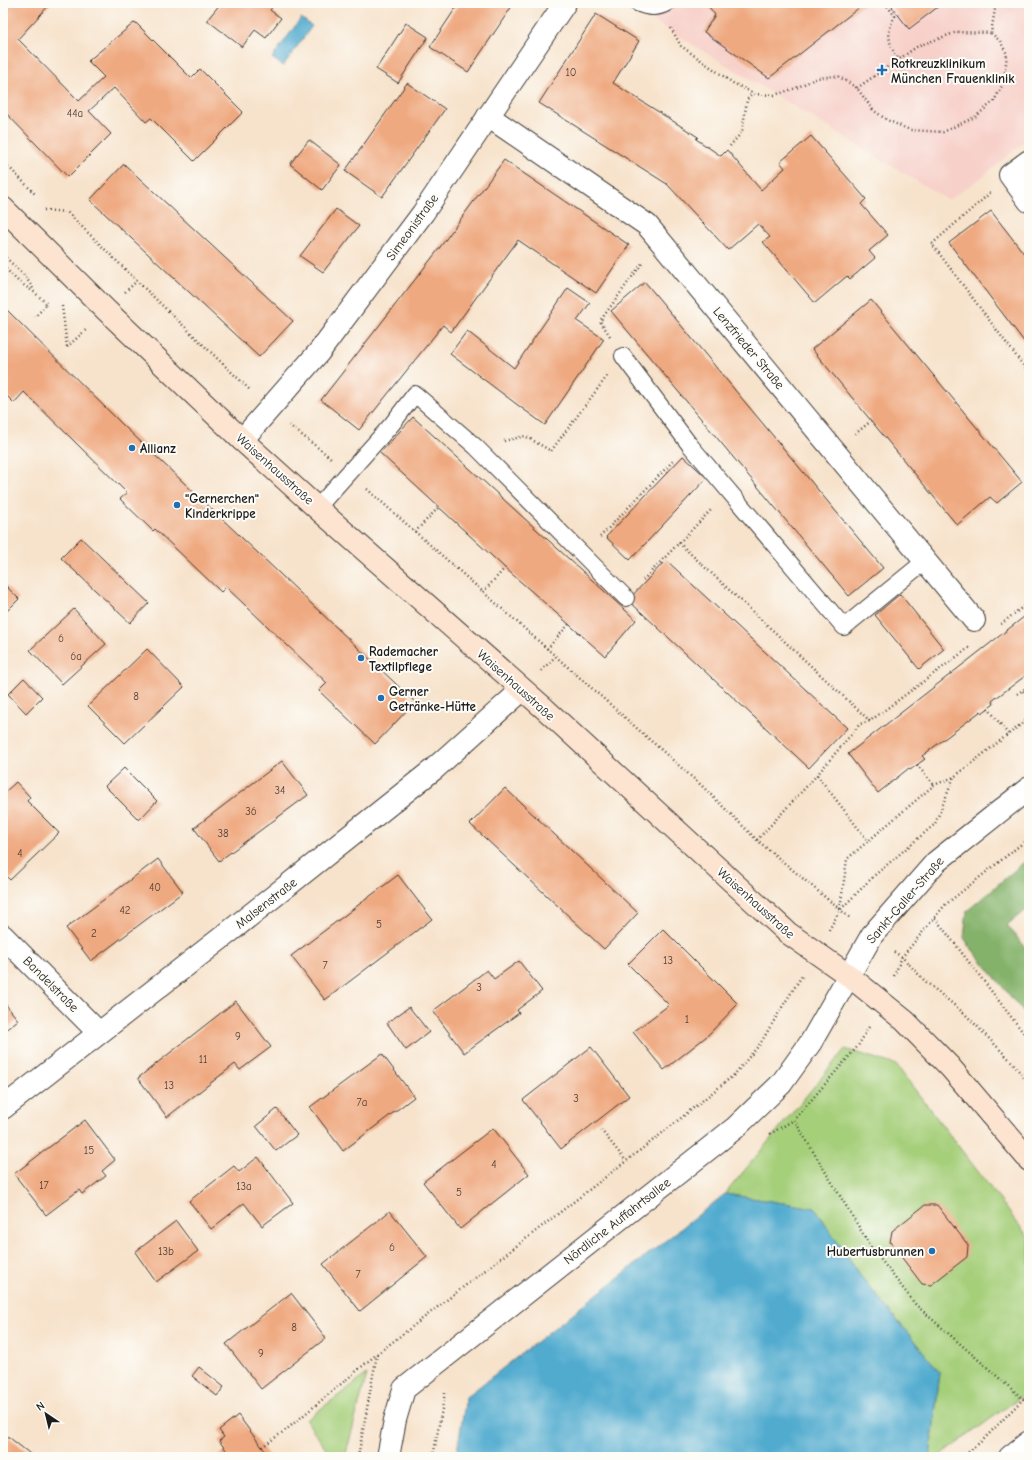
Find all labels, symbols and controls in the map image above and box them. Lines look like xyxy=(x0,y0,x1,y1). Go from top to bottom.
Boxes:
place label: Rotkreuzklinikum München Frauenklinik xyxy=(891,56,1015,86)
marker: Rotkreuzklinikum München Frauenklinik xyxy=(876,64,888,76)
house number: 10 xyxy=(565,66,577,79)
house number: 44a xyxy=(67,107,83,120)
street label: Simeonistraße xyxy=(383,190,441,263)
street label: Lenzfrieder Straße xyxy=(710,304,788,393)
street label: Waisenhausstraße xyxy=(233,430,317,508)
place label: Allianz xyxy=(140,441,176,456)
marker: Allianz xyxy=(127,443,137,453)
place label: "Gernerchen" Kinderkrippe xyxy=(185,491,259,521)
marker: "Gernerchen" Kinderkrippe xyxy=(172,500,182,510)
house number: 6 xyxy=(58,632,64,645)
place label: Rademacher Textilpflege xyxy=(369,644,439,674)
street label: Waisenhausstraße xyxy=(474,646,558,724)
house number: 6a xyxy=(70,650,82,663)
marker: Rademacher Textilpflege xyxy=(356,653,366,663)
place label: Gerner Getränke-Hütte xyxy=(389,684,476,714)
house number: 8 xyxy=(133,690,139,703)
marker: Gerner Getränke-Hütte xyxy=(376,693,386,703)
house number: 34 xyxy=(275,784,285,797)
house number: 36 xyxy=(245,805,257,818)
house number: 38 xyxy=(217,827,229,840)
house number: 4 xyxy=(17,847,23,860)
street label: Sankt-Galler-Straße xyxy=(863,853,947,947)
street label: Waisenhausstraße xyxy=(714,864,798,942)
street label: Malsenstraße xyxy=(232,874,300,932)
house number: 40 xyxy=(149,881,161,894)
house number: 42 xyxy=(119,904,131,917)
house number: 5 xyxy=(376,918,382,931)
house number: 2 xyxy=(91,927,97,940)
street label: Bandelstraße xyxy=(20,953,82,1015)
house number: 13 xyxy=(663,954,673,967)
house number: 7 xyxy=(322,959,328,972)
house number: 3 xyxy=(476,981,482,994)
house number: 1 xyxy=(685,1013,689,1026)
house number: 9 xyxy=(235,1030,241,1043)
house number: 11 xyxy=(199,1053,207,1066)
house number: 13 xyxy=(164,1079,174,1092)
house number: 3 xyxy=(573,1092,579,1105)
house number: 7a xyxy=(357,1096,367,1109)
house number: 15 xyxy=(84,1144,94,1157)
house number: 4 xyxy=(491,1158,497,1171)
street label: Nördliche Auffahrtsallee xyxy=(561,1174,674,1267)
house number: 17 xyxy=(39,1179,49,1192)
house number: 13a xyxy=(236,1180,252,1193)
house number: 5 xyxy=(456,1186,462,1199)
house number: 6 xyxy=(389,1241,395,1254)
place label: Hubertusbrunnen xyxy=(827,1244,924,1259)
house number: 13b xyxy=(158,1245,174,1258)
marker: Hubertusbrunnen xyxy=(927,1246,937,1256)
house number: 7 xyxy=(355,1268,361,1281)
house number: 8 xyxy=(291,1321,297,1334)
house number: 9 xyxy=(258,1347,264,1360)
north arrow xyxy=(26,1394,66,1434)
text: N xyxy=(34,1399,47,1414)

